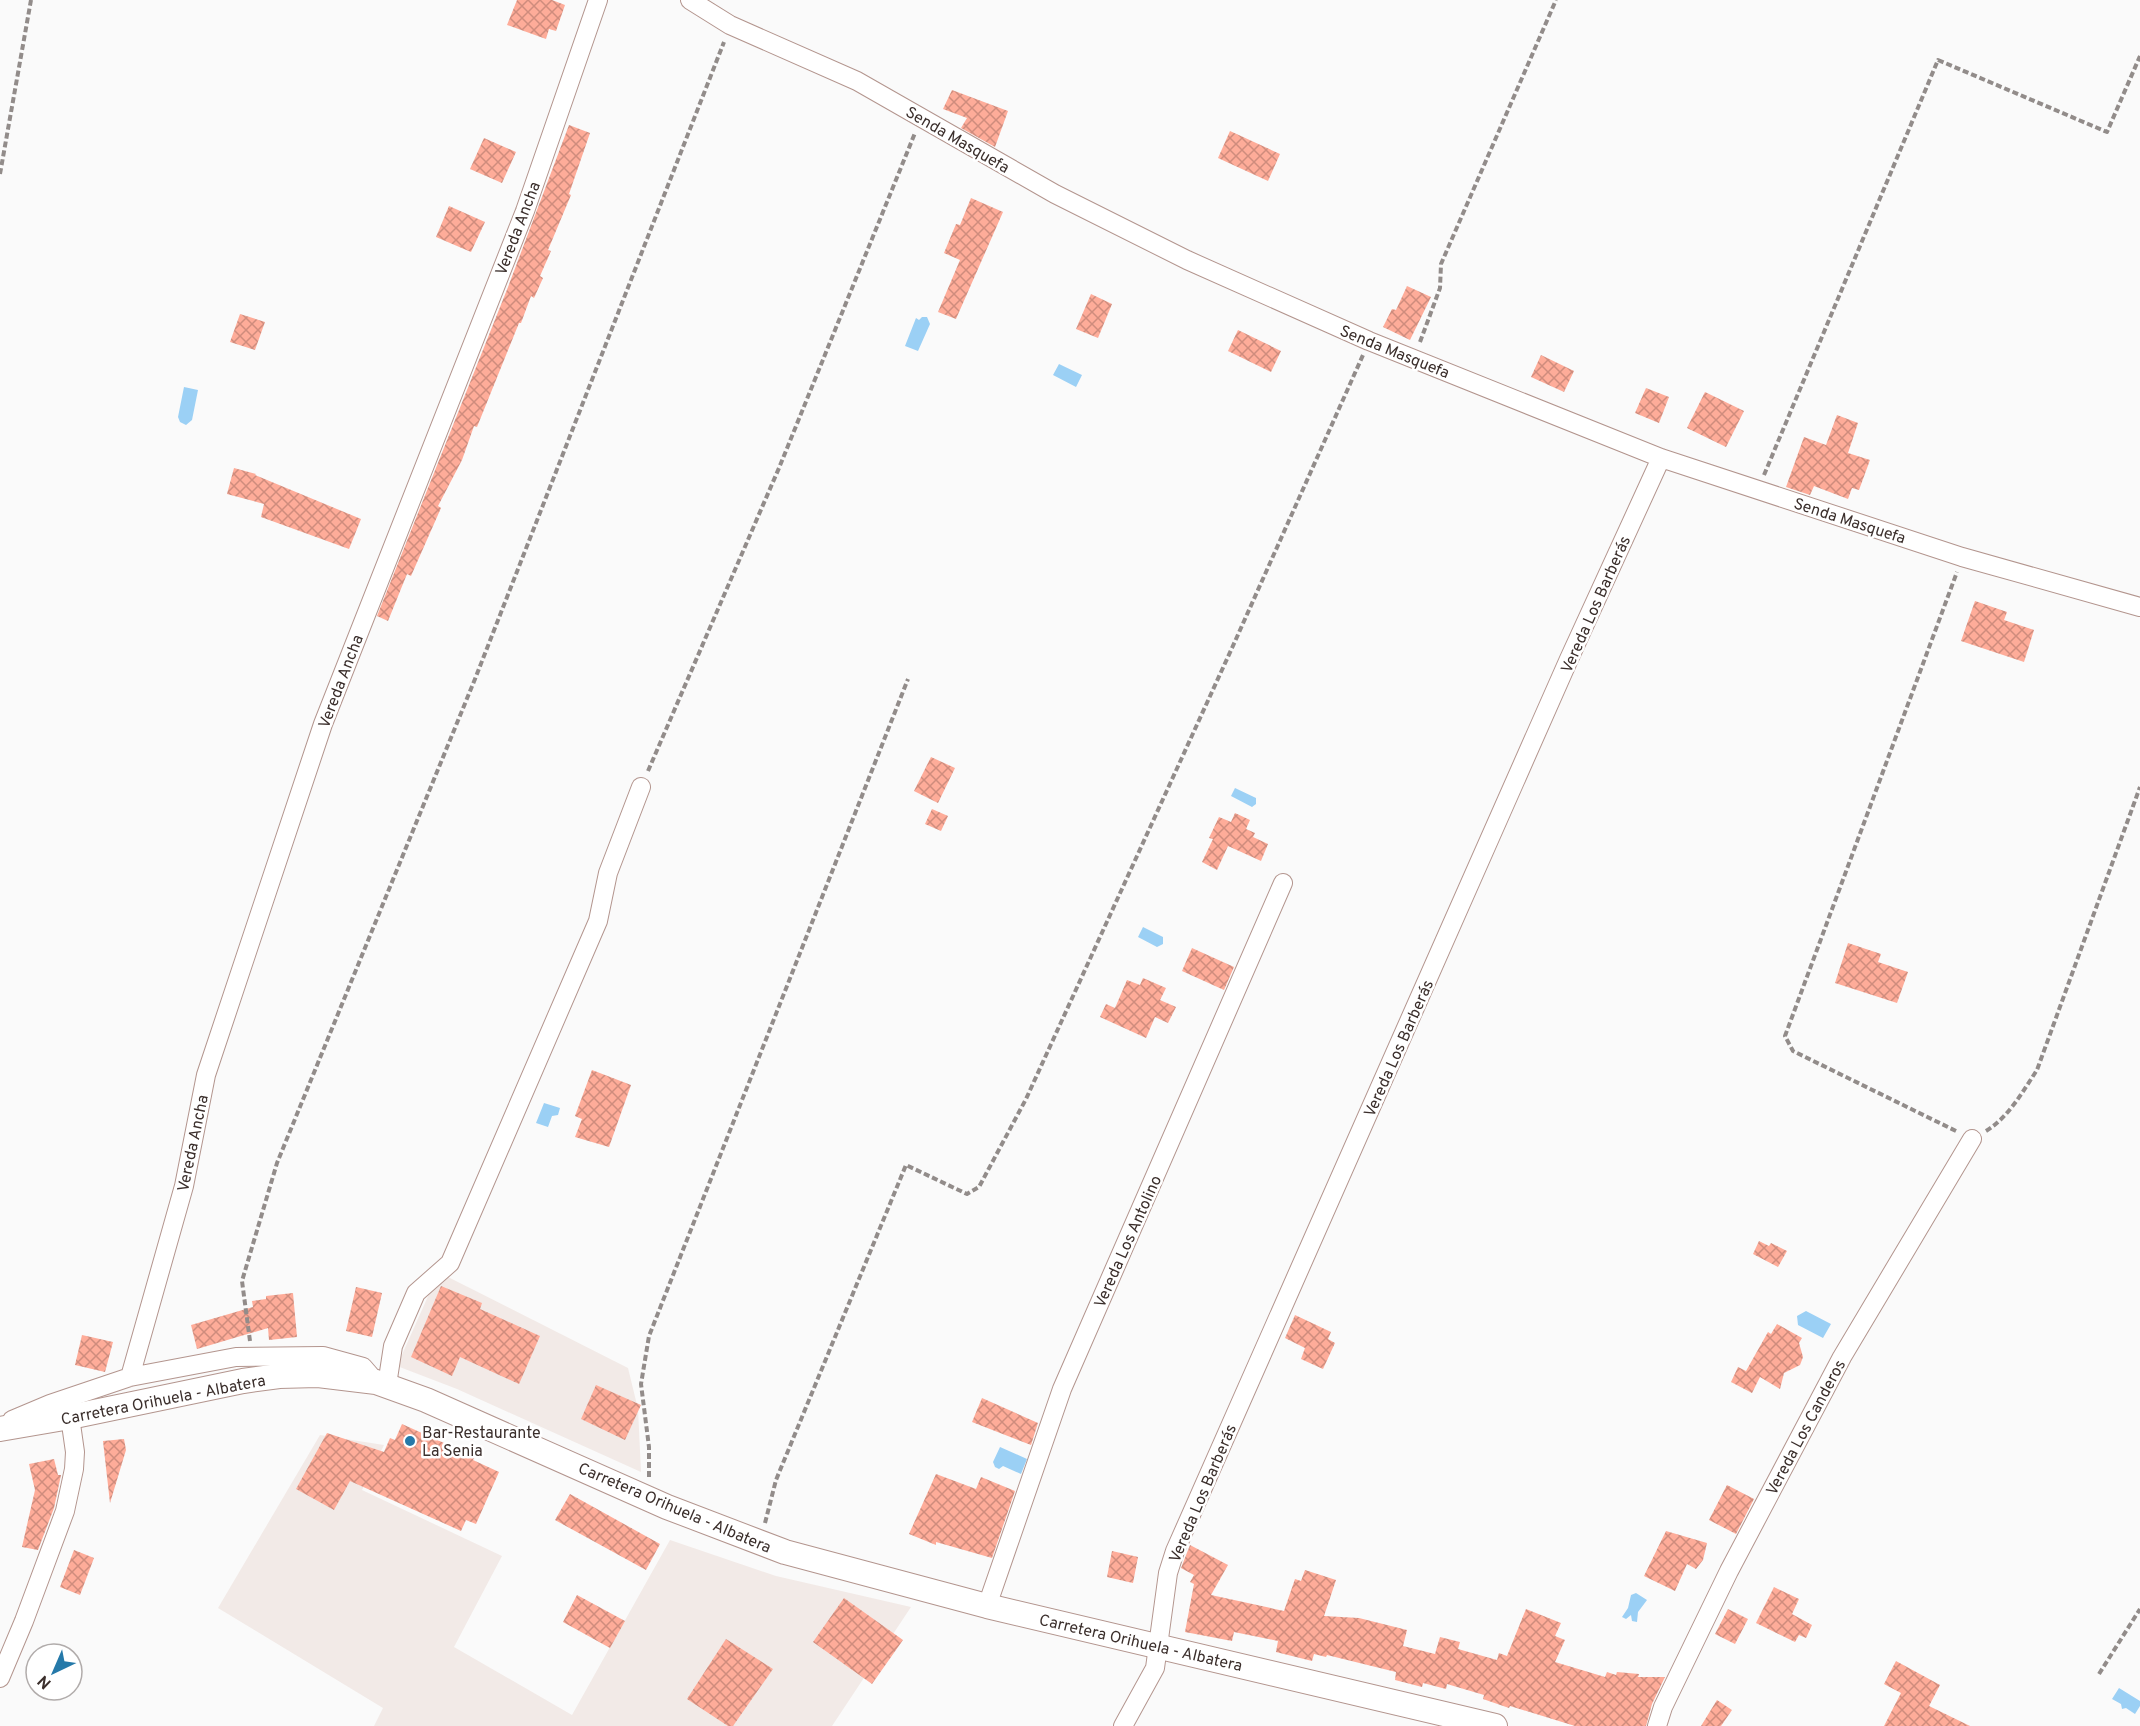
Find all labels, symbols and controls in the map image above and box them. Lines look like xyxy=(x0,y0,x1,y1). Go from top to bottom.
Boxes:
street label: Senda Masquefa xyxy=(902,103,1012,179)
street label: Vereda Ancha xyxy=(492,179,546,278)
street label: Senda Masquefa xyxy=(1336,322,1452,384)
street label: Senda Masquefa xyxy=(1791,494,1908,549)
street label: Vereda Los Barberás xyxy=(1558,533,1636,677)
street label: Vereda Ancha xyxy=(315,632,369,731)
street label: Vereda Los Barberás xyxy=(1361,977,1439,1121)
street label: Vereda Ancha xyxy=(174,1093,214,1194)
street label: Vereda Los Antolino xyxy=(1091,1172,1167,1311)
street label: Vereda Los Canderos xyxy=(1763,1357,1851,1499)
street label: Carretera Orihuela - Albatera xyxy=(59,1371,267,1431)
street label: Vereda Los Barberás xyxy=(1166,1422,1242,1566)
place label: Bar-Restaurante La Senia xyxy=(422,1424,541,1462)
marker: Bar-Restaurante La Senia xyxy=(403,1434,417,1448)
street label: Carretera Orihuela - Albatera xyxy=(575,1459,774,1559)
street label: Carretera Orihuela - Albatera xyxy=(1037,1611,1244,1677)
north arrow xyxy=(24,1642,84,1702)
text: N xyxy=(34,1670,56,1693)

